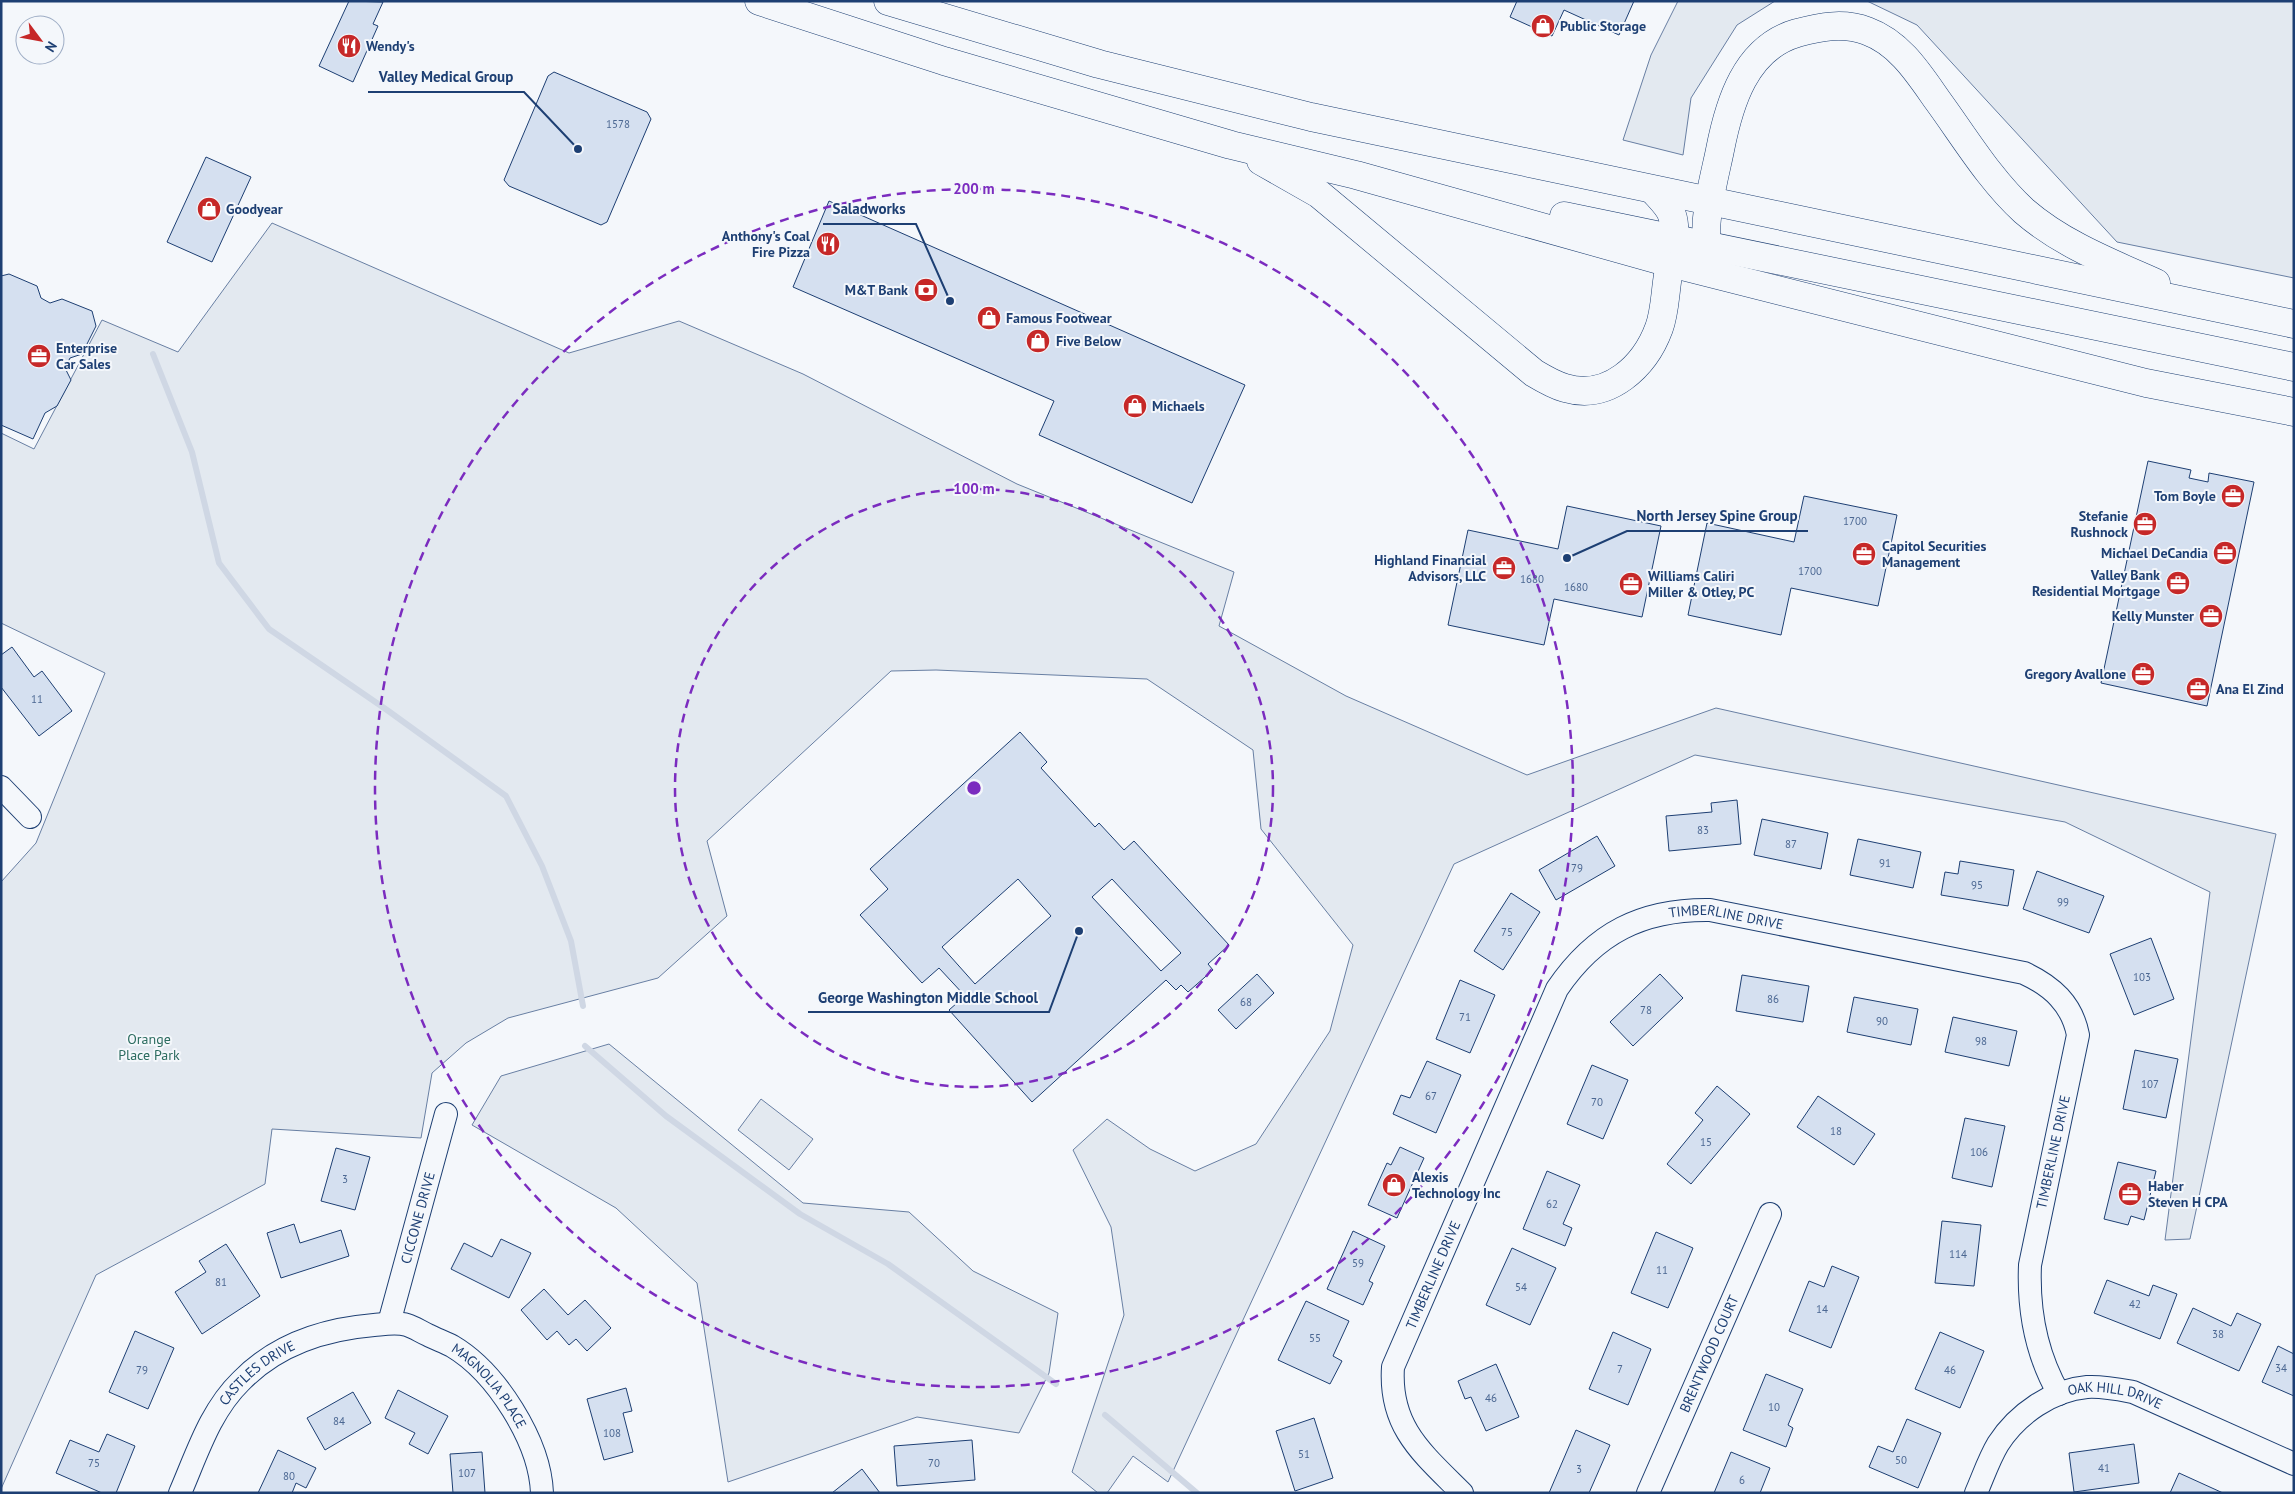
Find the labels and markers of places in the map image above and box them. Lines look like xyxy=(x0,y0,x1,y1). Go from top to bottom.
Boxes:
shop icon: Public Storage xyxy=(1530,13,1556,39)
place label: Public Storage xyxy=(1560,17,1646,35)
restaurant icon: Wendy's xyxy=(336,33,362,59)
place label: Wendy's xyxy=(366,37,415,55)
callout: Valley Medical Group xyxy=(368,62,524,92)
callout: Saladworks xyxy=(823,194,916,224)
shop icon: Goodyear xyxy=(196,196,222,222)
place label: Goodyear xyxy=(226,200,283,218)
place label: Anthony's Coal Fire Pizza xyxy=(722,227,811,261)
restaurant icon: Anthony's Coal Fire Pizza xyxy=(815,231,841,257)
bank icon: M&T Bank xyxy=(913,277,939,303)
place label: M&T Bank xyxy=(845,281,908,299)
shop icon: Famous Footwear xyxy=(976,305,1002,331)
place label: Famous Footwear xyxy=(1006,309,1112,327)
shop icon: Five Below xyxy=(1025,328,1051,354)
place label: Five Below xyxy=(1056,332,1122,350)
place label: Enterprise Car Sales xyxy=(56,339,117,373)
office icon: Enterprise Car Sales xyxy=(26,343,52,369)
shop icon: Michaels xyxy=(1122,393,1148,419)
place label: Michaels xyxy=(1152,397,1205,415)
office icon: Tom Boyle xyxy=(2220,483,2246,509)
place label: Tom Boyle xyxy=(2154,487,2216,505)
callout: North Jersey Spine Group xyxy=(1627,501,1808,531)
place label: Stefanie Rushnock xyxy=(2070,507,2128,541)
office icon: Stefanie Rushnock xyxy=(2132,511,2158,537)
place label: Capitol Securities Management xyxy=(1882,537,1986,571)
office icon: Michael DeCandia xyxy=(2212,540,2238,566)
office icon: Capitol Securities Management xyxy=(1851,541,1877,567)
place label: Michael DeCandia xyxy=(2101,544,2208,562)
place label: Highland Financial Advisors, LLC xyxy=(1374,551,1487,585)
office icon: Highland Financial Advisors, LLC xyxy=(1491,555,1517,581)
place label: Valley Bank Residential Mortgage xyxy=(2032,566,2160,600)
place label: Williams Caliri Miller & Otley, PC xyxy=(1648,567,1754,601)
office icon: Valley Bank Residential Mortgage xyxy=(2165,570,2191,596)
office icon: Williams Caliri Miller & Otley, PC xyxy=(1618,571,1644,597)
office icon: Kelly Munster xyxy=(2198,603,2224,629)
place label: Kelly Munster xyxy=(2112,607,2194,625)
office icon: Gregory Avallone xyxy=(2130,661,2156,687)
place label: Gregory Avallone xyxy=(2025,665,2126,683)
office icon: Ana El Zind xyxy=(2185,676,2211,702)
place label: Ana El Zind xyxy=(2216,680,2284,698)
centre of rings xyxy=(965,779,983,797)
callout: George Washington Middle School xyxy=(808,982,1049,1012)
place label: Alexis Technology Inc xyxy=(1412,1168,1501,1202)
shop icon: Alexis Technology Inc xyxy=(1381,1172,1407,1198)
place label: Haber Steven H CPA xyxy=(2148,1177,2228,1211)
office icon: Haber Steven H CPA xyxy=(2117,1181,2143,1207)

